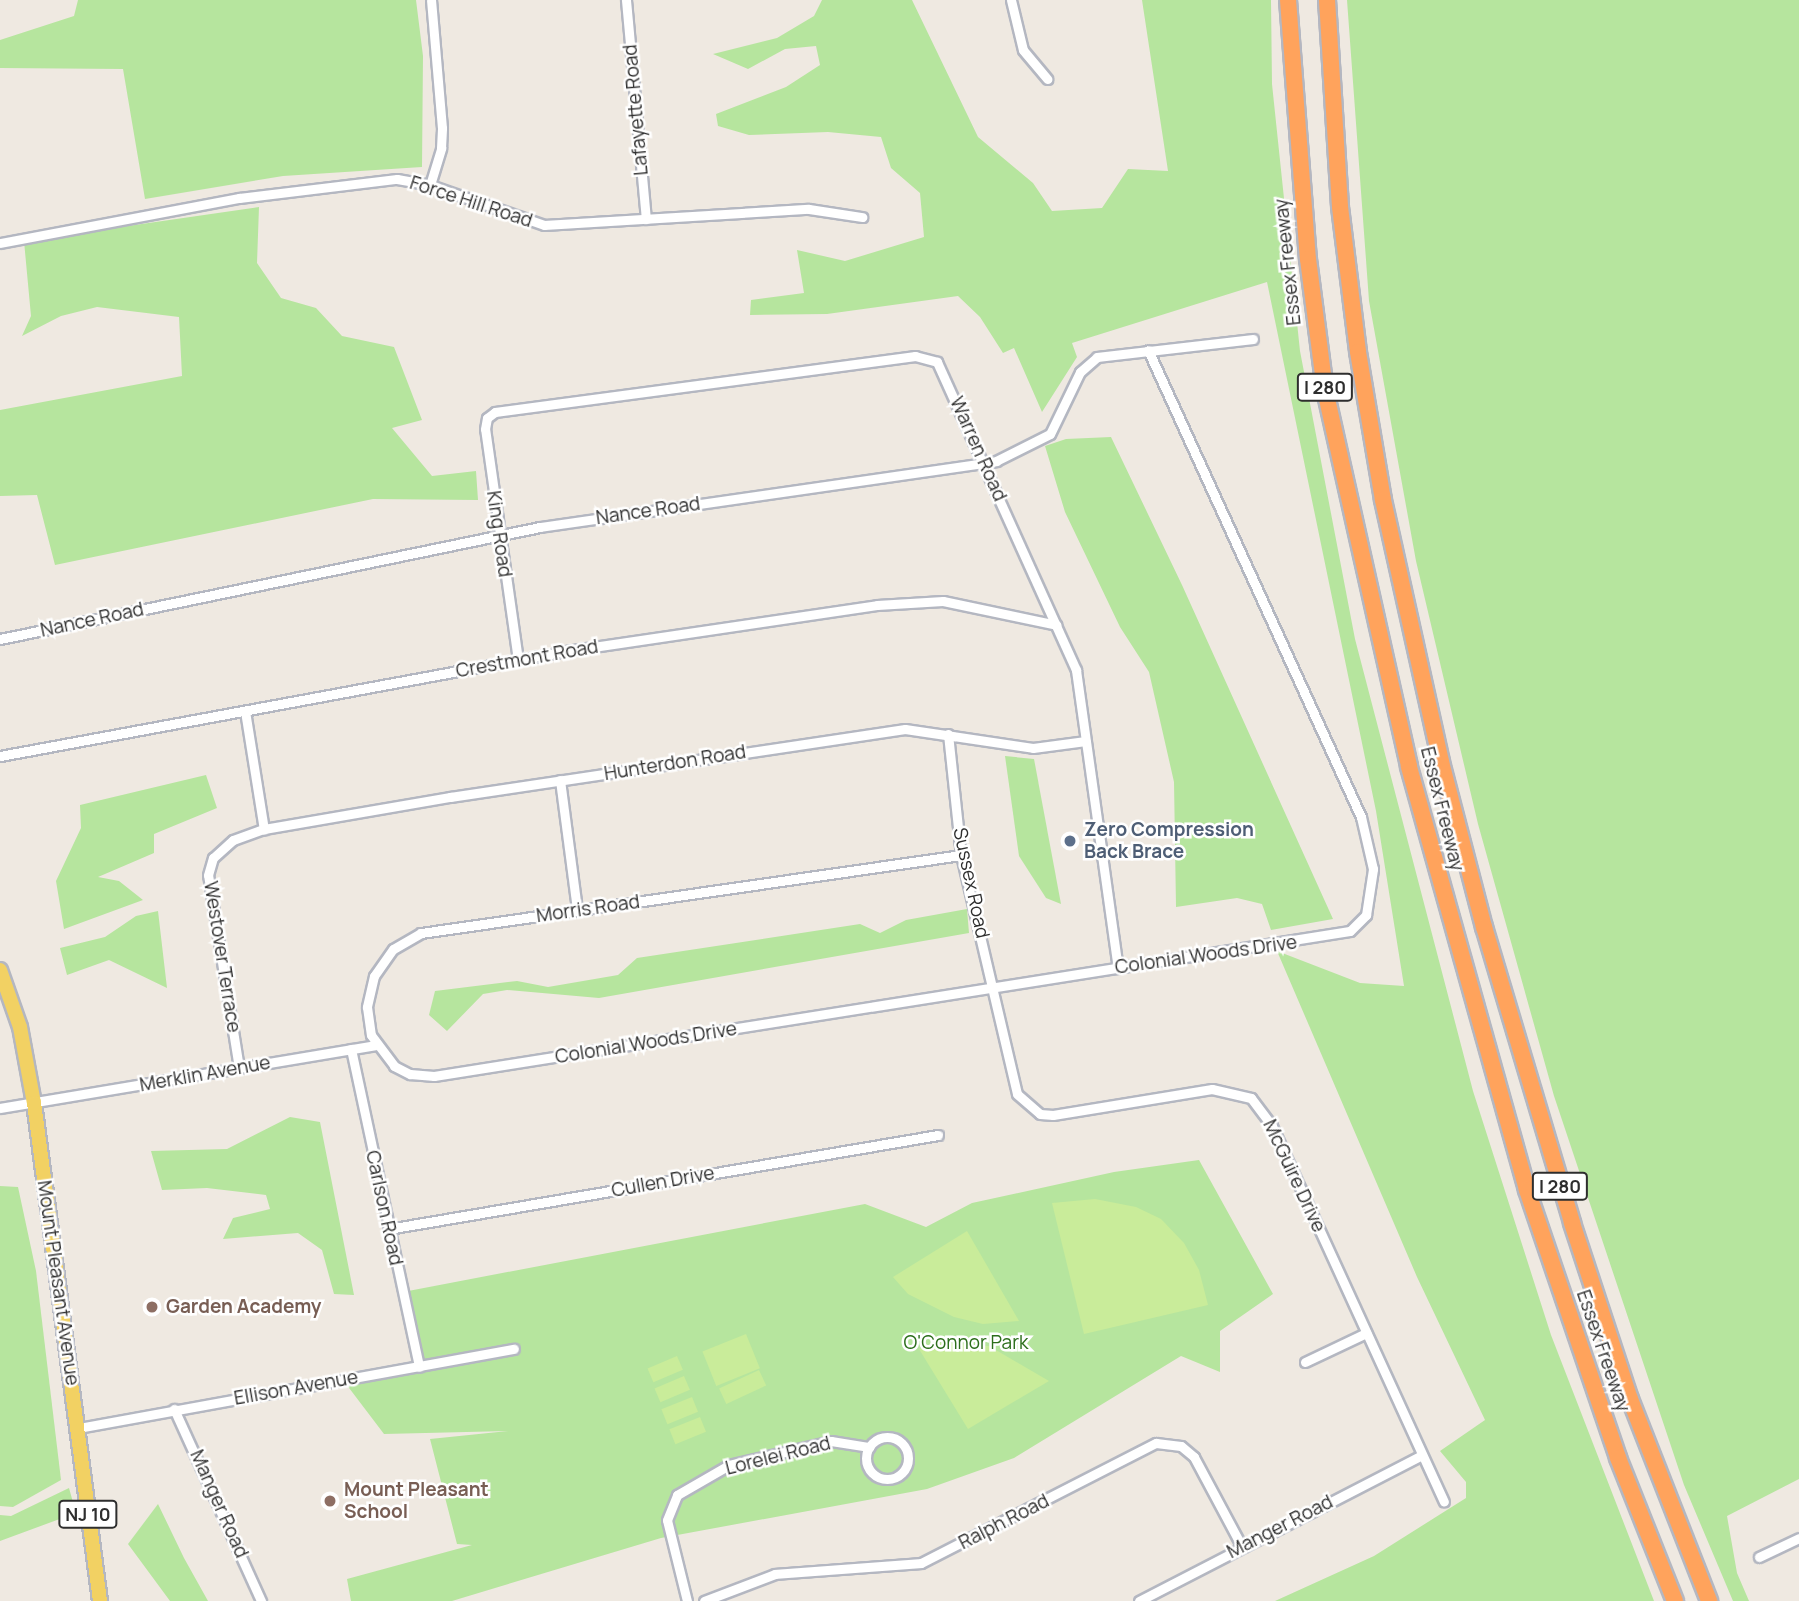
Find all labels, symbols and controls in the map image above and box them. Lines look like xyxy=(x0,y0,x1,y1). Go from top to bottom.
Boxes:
street label: Lafayette Road xyxy=(619,44,653,176)
street label: Force Hill Road xyxy=(407,171,535,233)
street label: Essex Freeway xyxy=(1270,197,1306,327)
road number: I 280 xyxy=(1295,372,1355,402)
street label: Warren Road xyxy=(945,393,1011,505)
street label: King Road xyxy=(482,489,516,579)
street label: Nance Road xyxy=(594,492,702,530)
street label: Nance Road xyxy=(38,598,146,642)
street label: Crestmont Road xyxy=(454,635,600,683)
street label: Hunterdon Road xyxy=(603,741,747,785)
street label: Essex Freeway xyxy=(1416,744,1468,874)
place label: Zero Compression Back Brace xyxy=(1084,819,1254,863)
street label: Sussex Road xyxy=(948,826,994,940)
marker: Zero Compression Back Brace xyxy=(1062,833,1078,849)
street label: Westover Terrace xyxy=(199,880,245,1034)
street label: Morris Road xyxy=(535,890,641,928)
street label: Colonial Woods Drive xyxy=(1114,931,1298,979)
street label: Colonial Woods Drive xyxy=(554,1017,738,1069)
street label: Merklin Avenue xyxy=(138,1051,272,1097)
street label: McGuire Drive xyxy=(1258,1116,1330,1236)
street label: Carlson Road xyxy=(361,1149,407,1267)
street label: Cullen Drive xyxy=(610,1162,716,1202)
road number: I 280 xyxy=(1530,1171,1590,1200)
street label: Mount Pleasant Avenue xyxy=(32,1179,84,1387)
street label: Essex Freeway xyxy=(1571,1287,1635,1415)
place label: Garden Academy xyxy=(166,1296,321,1318)
marker: Garden Academy xyxy=(144,1299,160,1315)
park label: O'Connor Park xyxy=(904,1332,1028,1354)
street label: Ellison Avenue xyxy=(232,1366,360,1410)
street label: Lorelei Road xyxy=(723,1432,833,1480)
street label: Manger Road xyxy=(185,1446,253,1562)
place label: Mount Pleasant School xyxy=(344,1479,489,1523)
street label: Ralph Road xyxy=(955,1490,1053,1554)
street label: Manger Road xyxy=(1223,1491,1337,1563)
marker: Mount Pleasant School xyxy=(322,1493,338,1509)
road number: NJ 10 xyxy=(58,1499,118,1528)

